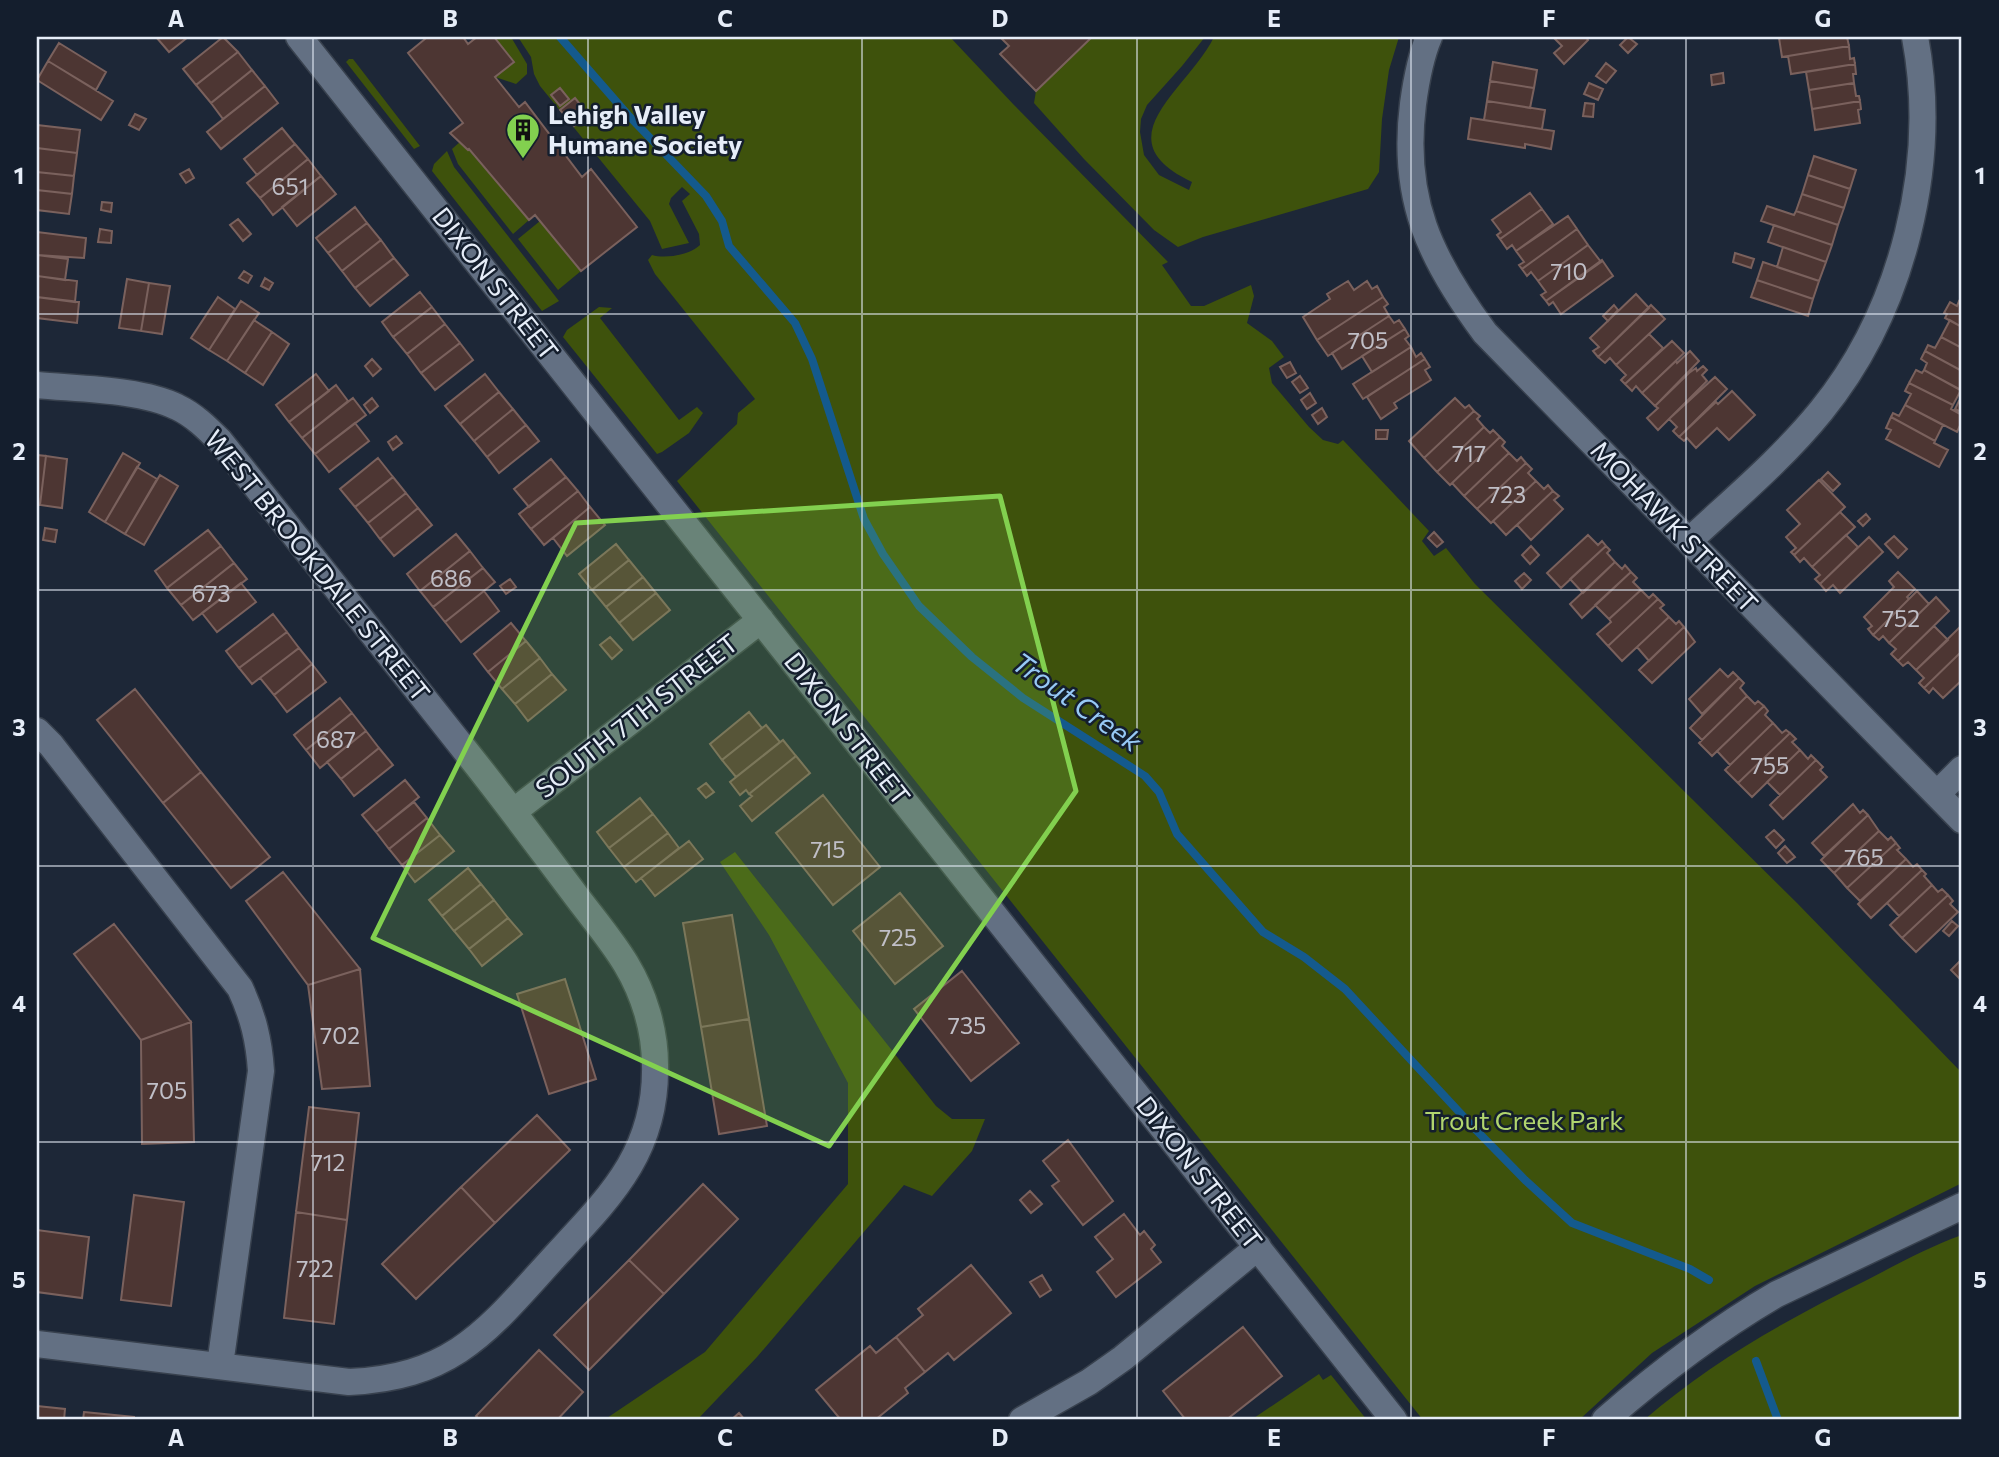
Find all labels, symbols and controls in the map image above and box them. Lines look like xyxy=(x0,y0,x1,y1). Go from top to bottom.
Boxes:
text: A xyxy=(168,4,185,32)
text: B xyxy=(442,4,458,32)
text: C xyxy=(717,4,733,32)
text: D xyxy=(992,4,1009,32)
text: E xyxy=(1267,4,1281,32)
text: F xyxy=(1542,4,1556,32)
text: G xyxy=(1815,4,1831,32)
place label: Lehigh Valley Humane Society xyxy=(548,98,742,159)
building icon: Lehigh Valley Humane Society xyxy=(504,111,542,160)
text: 1 xyxy=(14,161,24,189)
text: 1 xyxy=(1975,161,1985,189)
house number: 651 xyxy=(271,172,309,200)
street label: DIXON STREET xyxy=(427,200,566,366)
house number: 710 xyxy=(1551,257,1587,285)
house number: 705 xyxy=(1348,326,1388,354)
street label: WEST BROOKDALE STREET xyxy=(199,423,437,707)
street label: MOHAWK STREET xyxy=(1585,434,1765,618)
text: 2 xyxy=(12,437,26,465)
text: 2 xyxy=(1973,437,1987,465)
house number: 717 xyxy=(1452,439,1486,467)
house number: 723 xyxy=(1488,480,1526,508)
house number: 686 xyxy=(430,564,472,592)
house number: 673 xyxy=(191,579,231,607)
house number: 752 xyxy=(1882,604,1920,632)
street label: SOUTH 7TH STREET xyxy=(529,626,743,803)
water label: Trout Creek xyxy=(1006,644,1149,759)
street label: DIXON STREET xyxy=(779,645,918,811)
text: 3 xyxy=(12,713,26,741)
text: 3 xyxy=(1973,713,1987,741)
house number: 687 xyxy=(316,725,356,753)
house number: 755 xyxy=(1751,751,1789,779)
house number: 715 xyxy=(810,835,846,863)
house number: 765 xyxy=(1844,843,1884,871)
house number: 725 xyxy=(879,923,917,951)
text: 4 xyxy=(12,989,26,1017)
text: 4 xyxy=(1973,989,1987,1017)
house number: 735 xyxy=(948,1011,986,1039)
house number: 702 xyxy=(320,1021,360,1049)
house number: 705 xyxy=(147,1076,187,1104)
street label: DIXON STREET xyxy=(1131,1089,1270,1255)
park label: Trout Creek Park xyxy=(1425,1104,1623,1135)
house number: 712 xyxy=(311,1148,345,1176)
house number: 722 xyxy=(296,1254,334,1282)
text: 5 xyxy=(12,1265,26,1293)
text: 5 xyxy=(1973,1265,1987,1293)
text: A xyxy=(168,1423,185,1451)
text: B xyxy=(442,1423,458,1451)
text: C xyxy=(717,1423,733,1451)
text: D xyxy=(992,1423,1009,1451)
text: E xyxy=(1267,1423,1281,1451)
text: F xyxy=(1542,1423,1556,1451)
text: G xyxy=(1815,1423,1831,1451)

